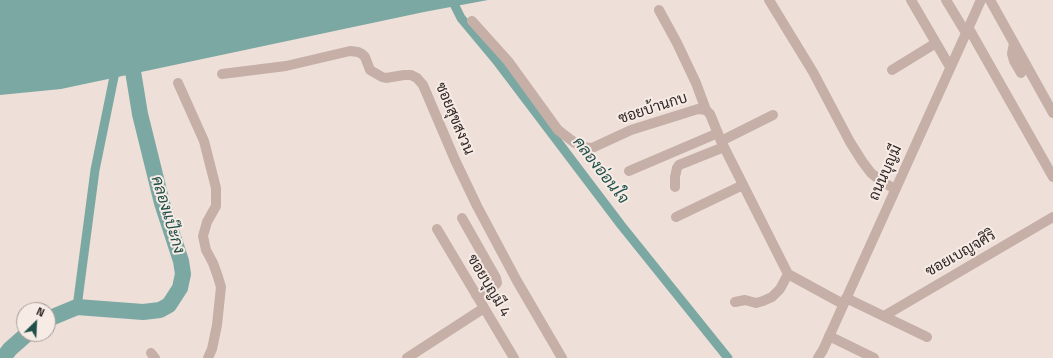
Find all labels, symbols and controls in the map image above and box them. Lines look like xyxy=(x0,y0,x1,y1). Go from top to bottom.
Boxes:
street label: ซอยสุขสงวน xyxy=(431,80,477,158)
street label: ซอยบ้านกบ xyxy=(616,89,690,129)
water label: คลองอ่อนใจ xyxy=(568,134,632,208)
street label: ถนนบุญมี xyxy=(866,142,906,204)
water label: คลองแป๊ะกง xyxy=(146,174,188,256)
street label: ซอยเบญจศิริ xyxy=(923,227,999,281)
street label: ซอยบุญมี 4 xyxy=(462,252,514,320)
north arrow xyxy=(16,302,56,342)
text: N xyxy=(34,303,47,321)

